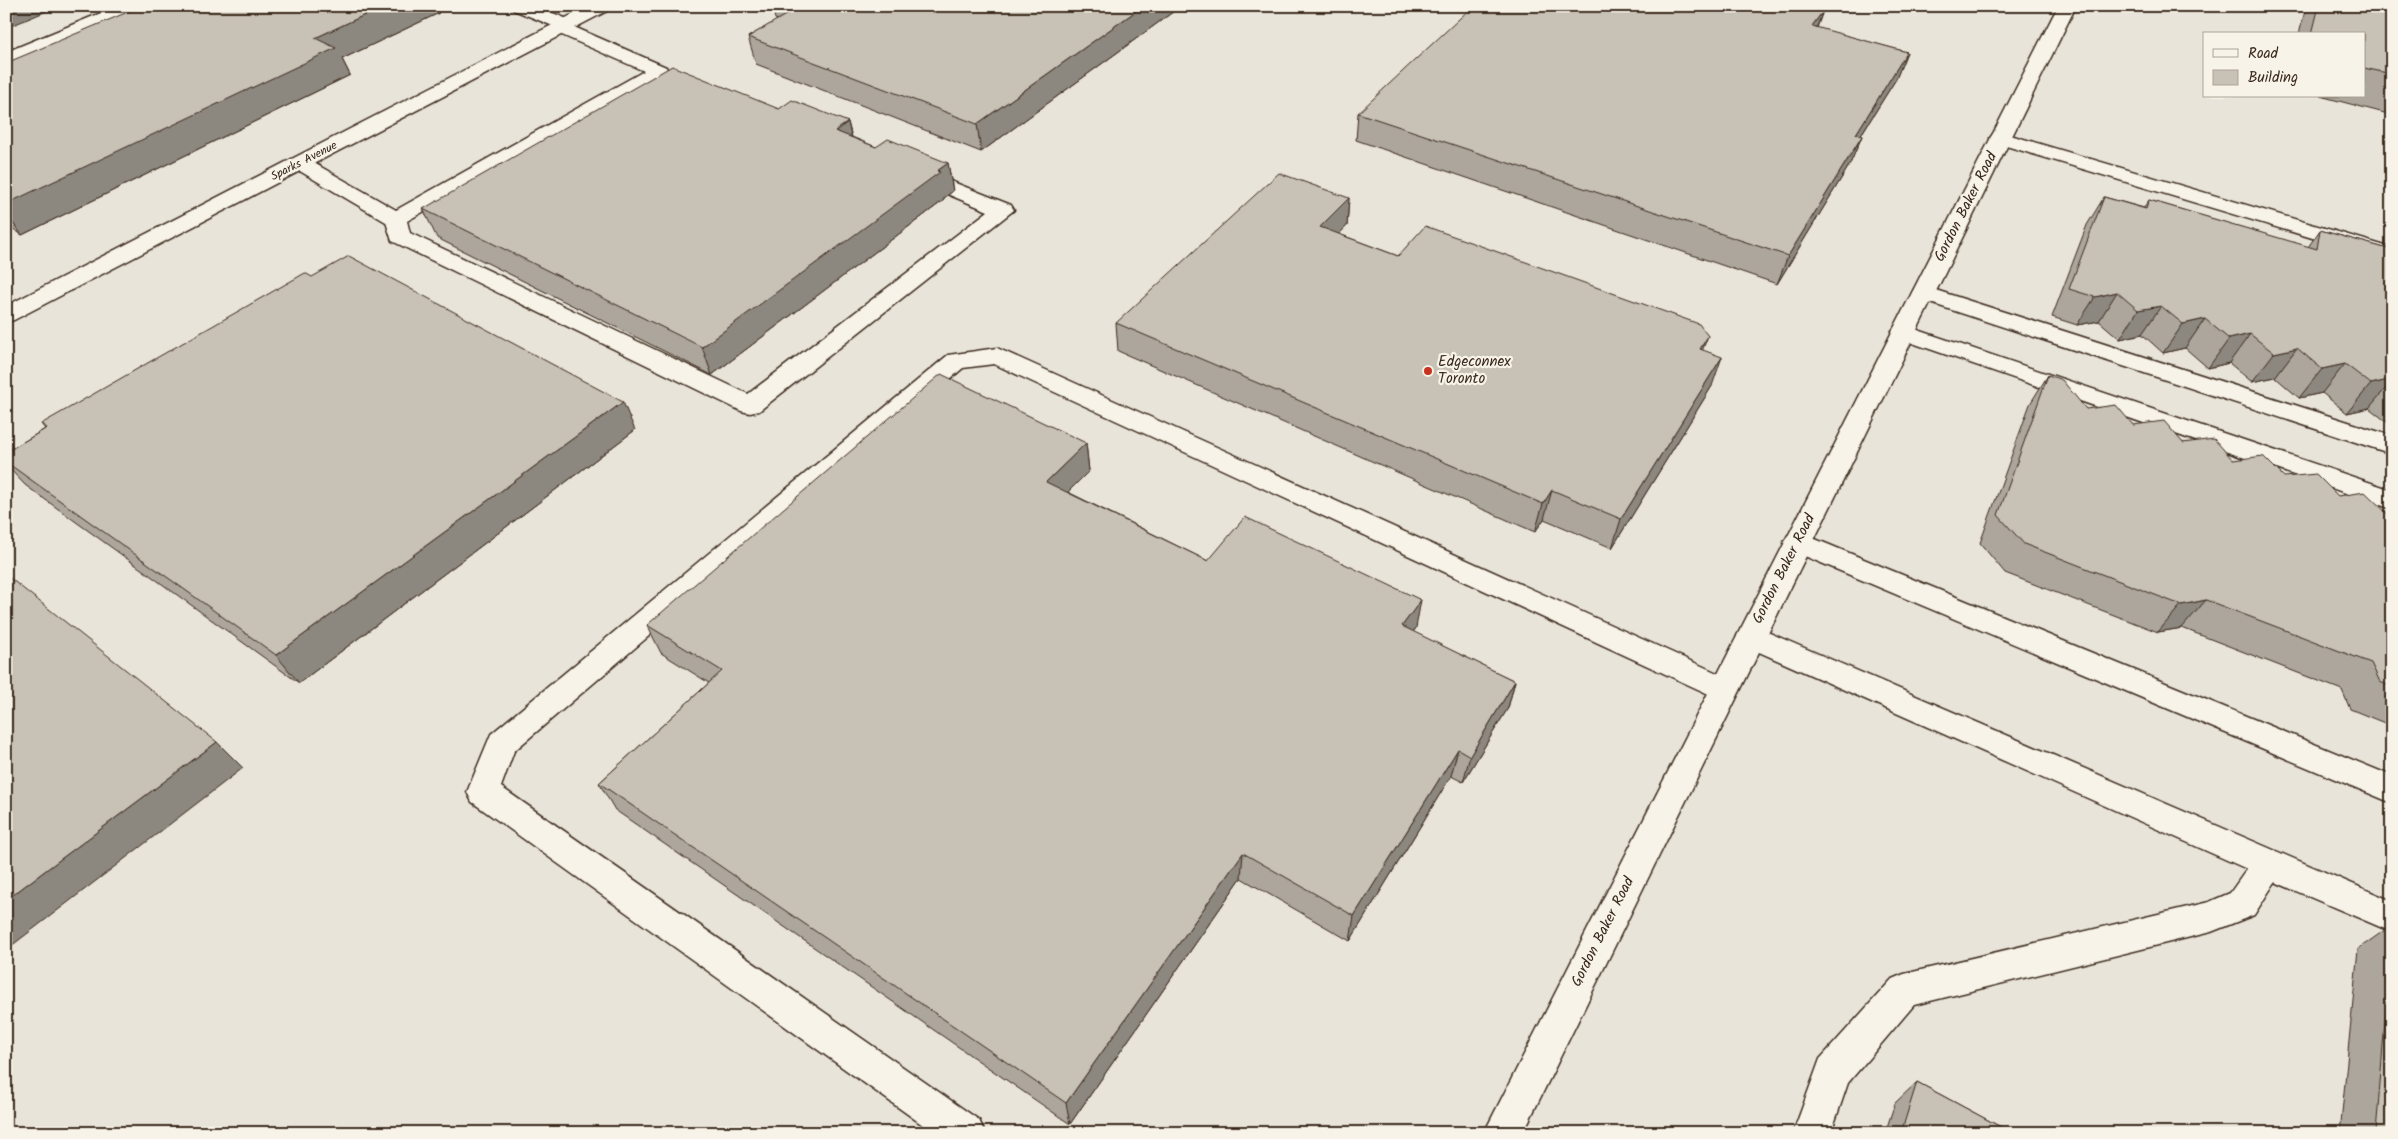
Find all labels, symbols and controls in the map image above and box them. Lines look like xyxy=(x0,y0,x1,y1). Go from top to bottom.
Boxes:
legend xyxy=(2203,32,2366,98)
text: Road xyxy=(2248,42,2279,66)
text: Building xyxy=(2248,66,2298,90)
street label: Sparks Avenue xyxy=(267,136,341,186)
street label: Gordon Baker Road xyxy=(1928,147,2004,266)
place label: Edgeconnex Toronto xyxy=(1438,350,1511,391)
marker: Edgeconnex Toronto xyxy=(1422,365,1434,377)
street label: Gordon Baker Road xyxy=(1746,509,1822,628)
street label: Gordon Baker Road xyxy=(1565,872,1641,991)

